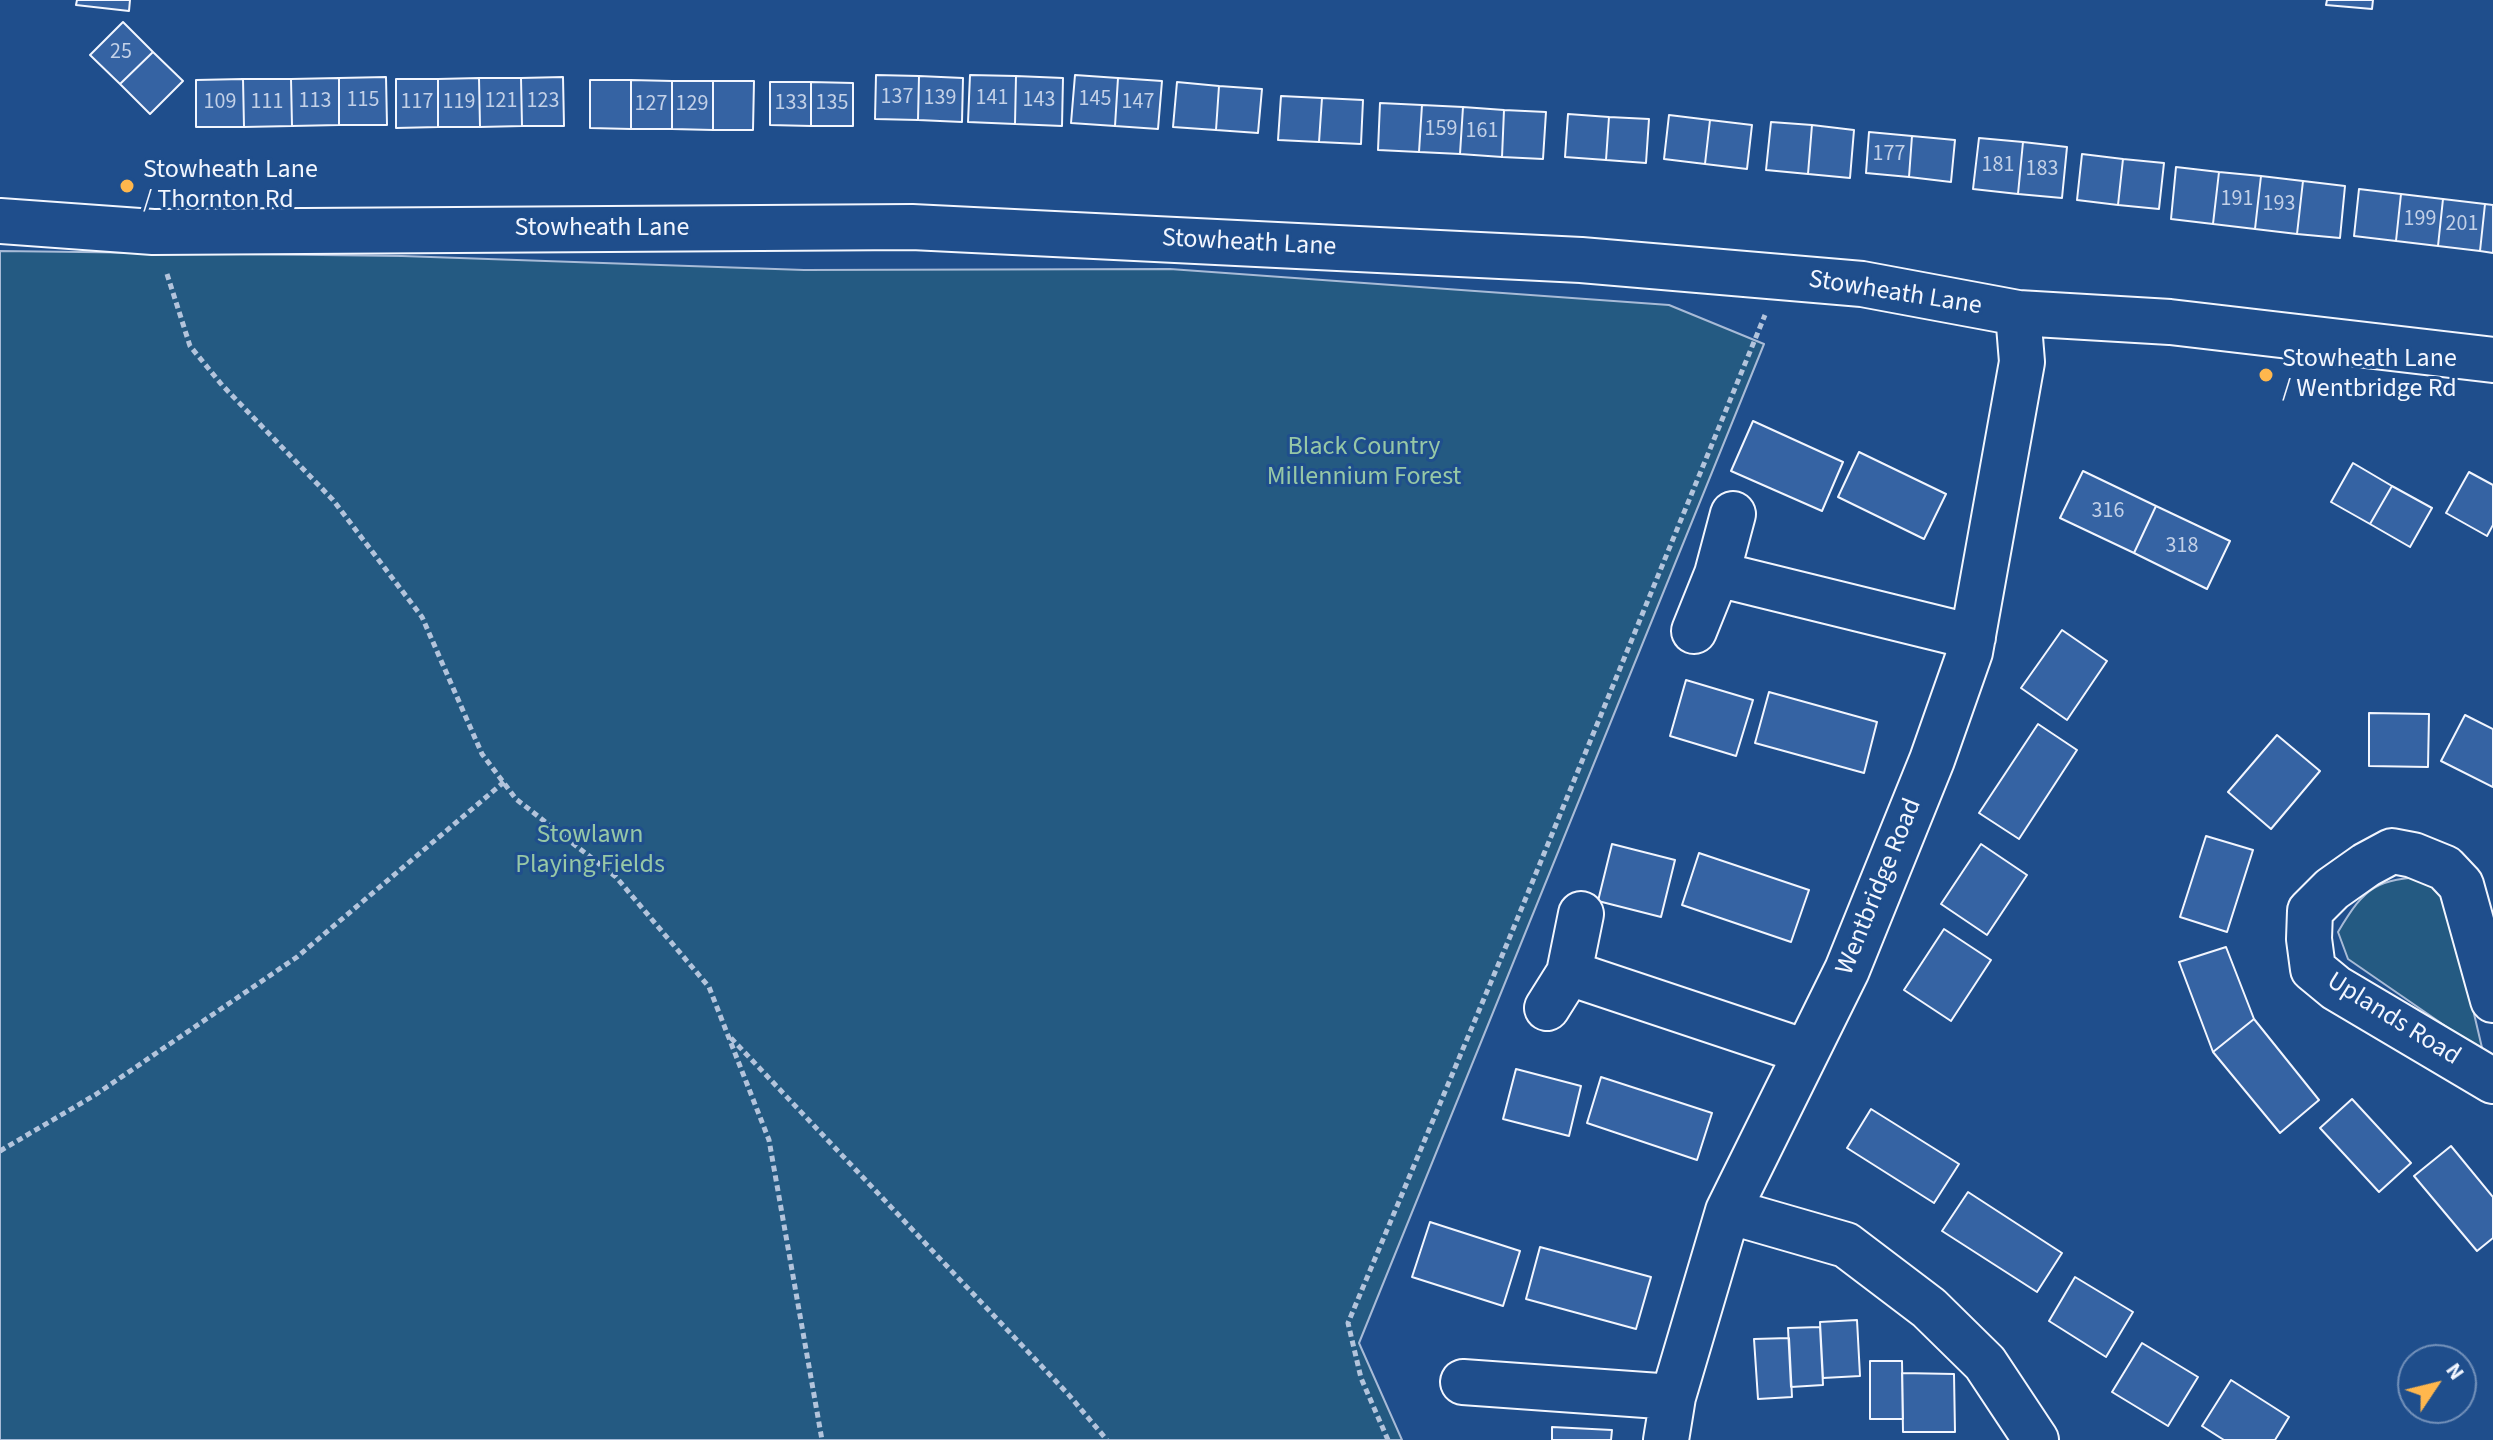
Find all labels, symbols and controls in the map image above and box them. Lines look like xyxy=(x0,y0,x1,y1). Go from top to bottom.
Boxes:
house number: 25 xyxy=(110,40,132,66)
house number: 137 xyxy=(881,85,913,111)
house number: 139 xyxy=(924,86,956,112)
house number: 141 xyxy=(976,86,1008,112)
house number: 145 xyxy=(1079,87,1111,113)
house number: 115 xyxy=(347,88,379,114)
house number: 143 xyxy=(1023,88,1055,114)
house number: 113 xyxy=(299,89,331,115)
house number: 121 xyxy=(485,89,517,115)
house number: 123 xyxy=(527,89,559,115)
house number: 109 xyxy=(204,90,236,116)
house number: 111 xyxy=(251,90,283,116)
house number: 117 xyxy=(401,90,433,116)
house number: 119 xyxy=(443,90,475,116)
house number: 147 xyxy=(1122,90,1154,116)
house number: 133 xyxy=(775,91,807,117)
house number: 135 xyxy=(816,91,848,117)
house number: 127 xyxy=(635,92,667,118)
house number: 129 xyxy=(676,92,708,118)
house number: 159 xyxy=(1425,117,1457,143)
house number: 161 xyxy=(1466,119,1498,145)
house number: 177 xyxy=(1873,142,1905,168)
house number: 181 xyxy=(1982,153,2014,179)
place label: Stowheath Lane / Thornton Rd xyxy=(143,155,318,216)
house number: 183 xyxy=(2026,157,2058,183)
marker: Stowheath Lane / Thornton Rd xyxy=(118,177,136,195)
house number: 191 xyxy=(2221,187,2253,213)
house number: 193 xyxy=(2263,192,2295,218)
house number: 199 xyxy=(2404,207,2436,233)
house number: 201 xyxy=(2446,212,2478,238)
street label: Stowheath Lane xyxy=(515,213,689,245)
street label: Stowheath Lane xyxy=(1161,224,1337,264)
street label: Stowheath Lane xyxy=(1806,265,1984,323)
place label: Stowheath Lane / Wentbridge Rd xyxy=(2282,344,2457,406)
marker: Stowheath Lane / Wentbridge Rd xyxy=(2257,366,2275,384)
park label: Black Country Millennium Forest xyxy=(1267,432,1461,494)
house number: 316 xyxy=(2092,499,2124,525)
house number: 318 xyxy=(2166,534,2198,560)
street label: Wentbridge Road xyxy=(1830,794,1930,980)
park label: Stowlawn Playing Fields xyxy=(515,820,665,882)
street label: Uplands Road xyxy=(2321,967,2465,1073)
north arrow xyxy=(2397,1344,2477,1424)
text: N xyxy=(2438,1356,2472,1387)

